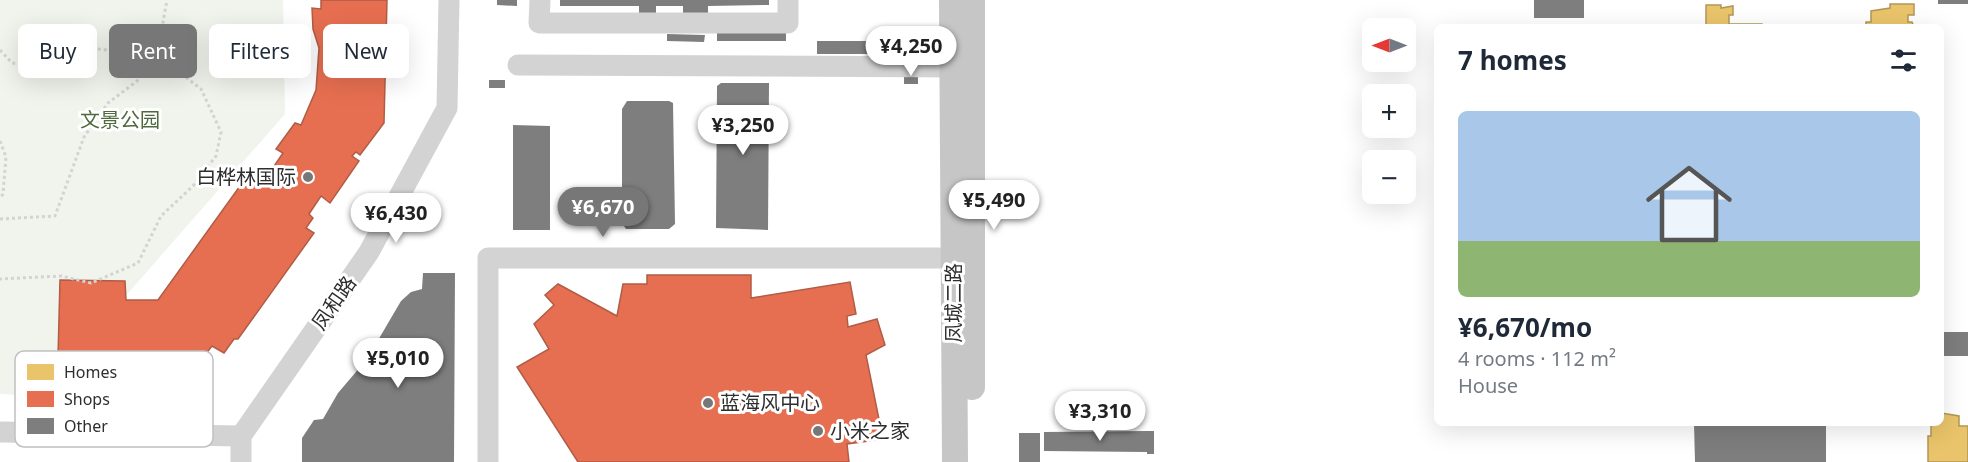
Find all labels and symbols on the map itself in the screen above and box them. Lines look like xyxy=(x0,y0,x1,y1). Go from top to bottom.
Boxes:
north arrow xyxy=(1362,18,1416,72)
pin: ¥4,250 xyxy=(862,26,960,77)
pin: ¥3,250 xyxy=(694,105,792,156)
park label: 文景公园 xyxy=(80,106,160,133)
place label: 白桦林国际 xyxy=(196,163,296,190)
marker: 白桦林国际 xyxy=(301,170,315,184)
pin: ¥5,490 xyxy=(945,180,1043,231)
pin: ¥6,670 xyxy=(554,187,652,238)
pin: ¥6,430 xyxy=(347,193,445,244)
street label: 凤城二路 xyxy=(940,263,967,343)
street label: 凤和路 xyxy=(305,270,362,335)
pin: ¥5,010 xyxy=(349,338,447,389)
legend xyxy=(15,351,213,447)
text: Homes xyxy=(64,361,117,383)
text: Shops xyxy=(64,388,110,410)
place label: 蓝海风中心 xyxy=(720,389,820,416)
pin: ¥3,310 xyxy=(1051,391,1149,442)
marker: 蓝海风中心 xyxy=(701,396,715,410)
text: Other xyxy=(64,415,108,437)
place label: 小米之家 xyxy=(830,417,910,444)
marker: 小米之家 xyxy=(811,424,825,438)

